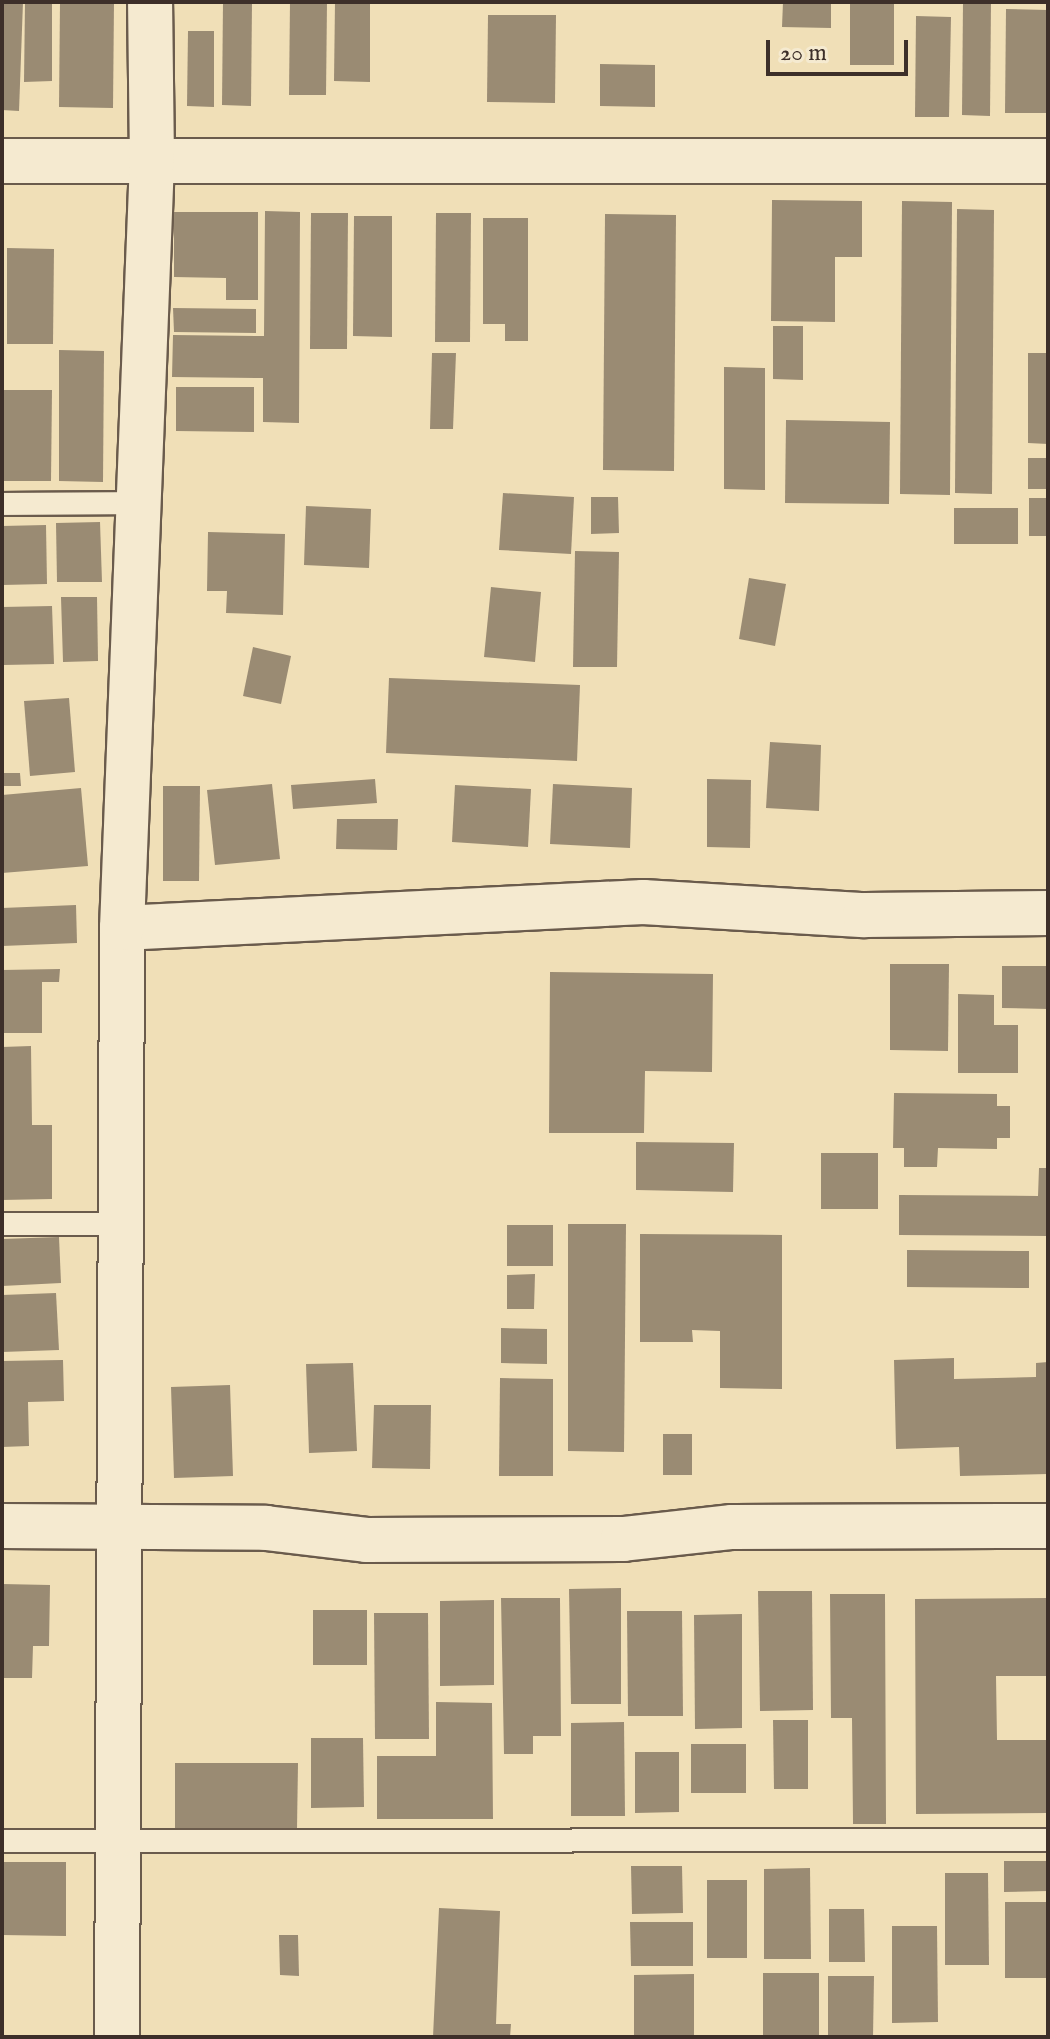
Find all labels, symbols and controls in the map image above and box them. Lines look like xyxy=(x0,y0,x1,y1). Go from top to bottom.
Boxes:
scale bar xyxy=(770,24,912,74)
text: 20 m xyxy=(780,38,827,69)

